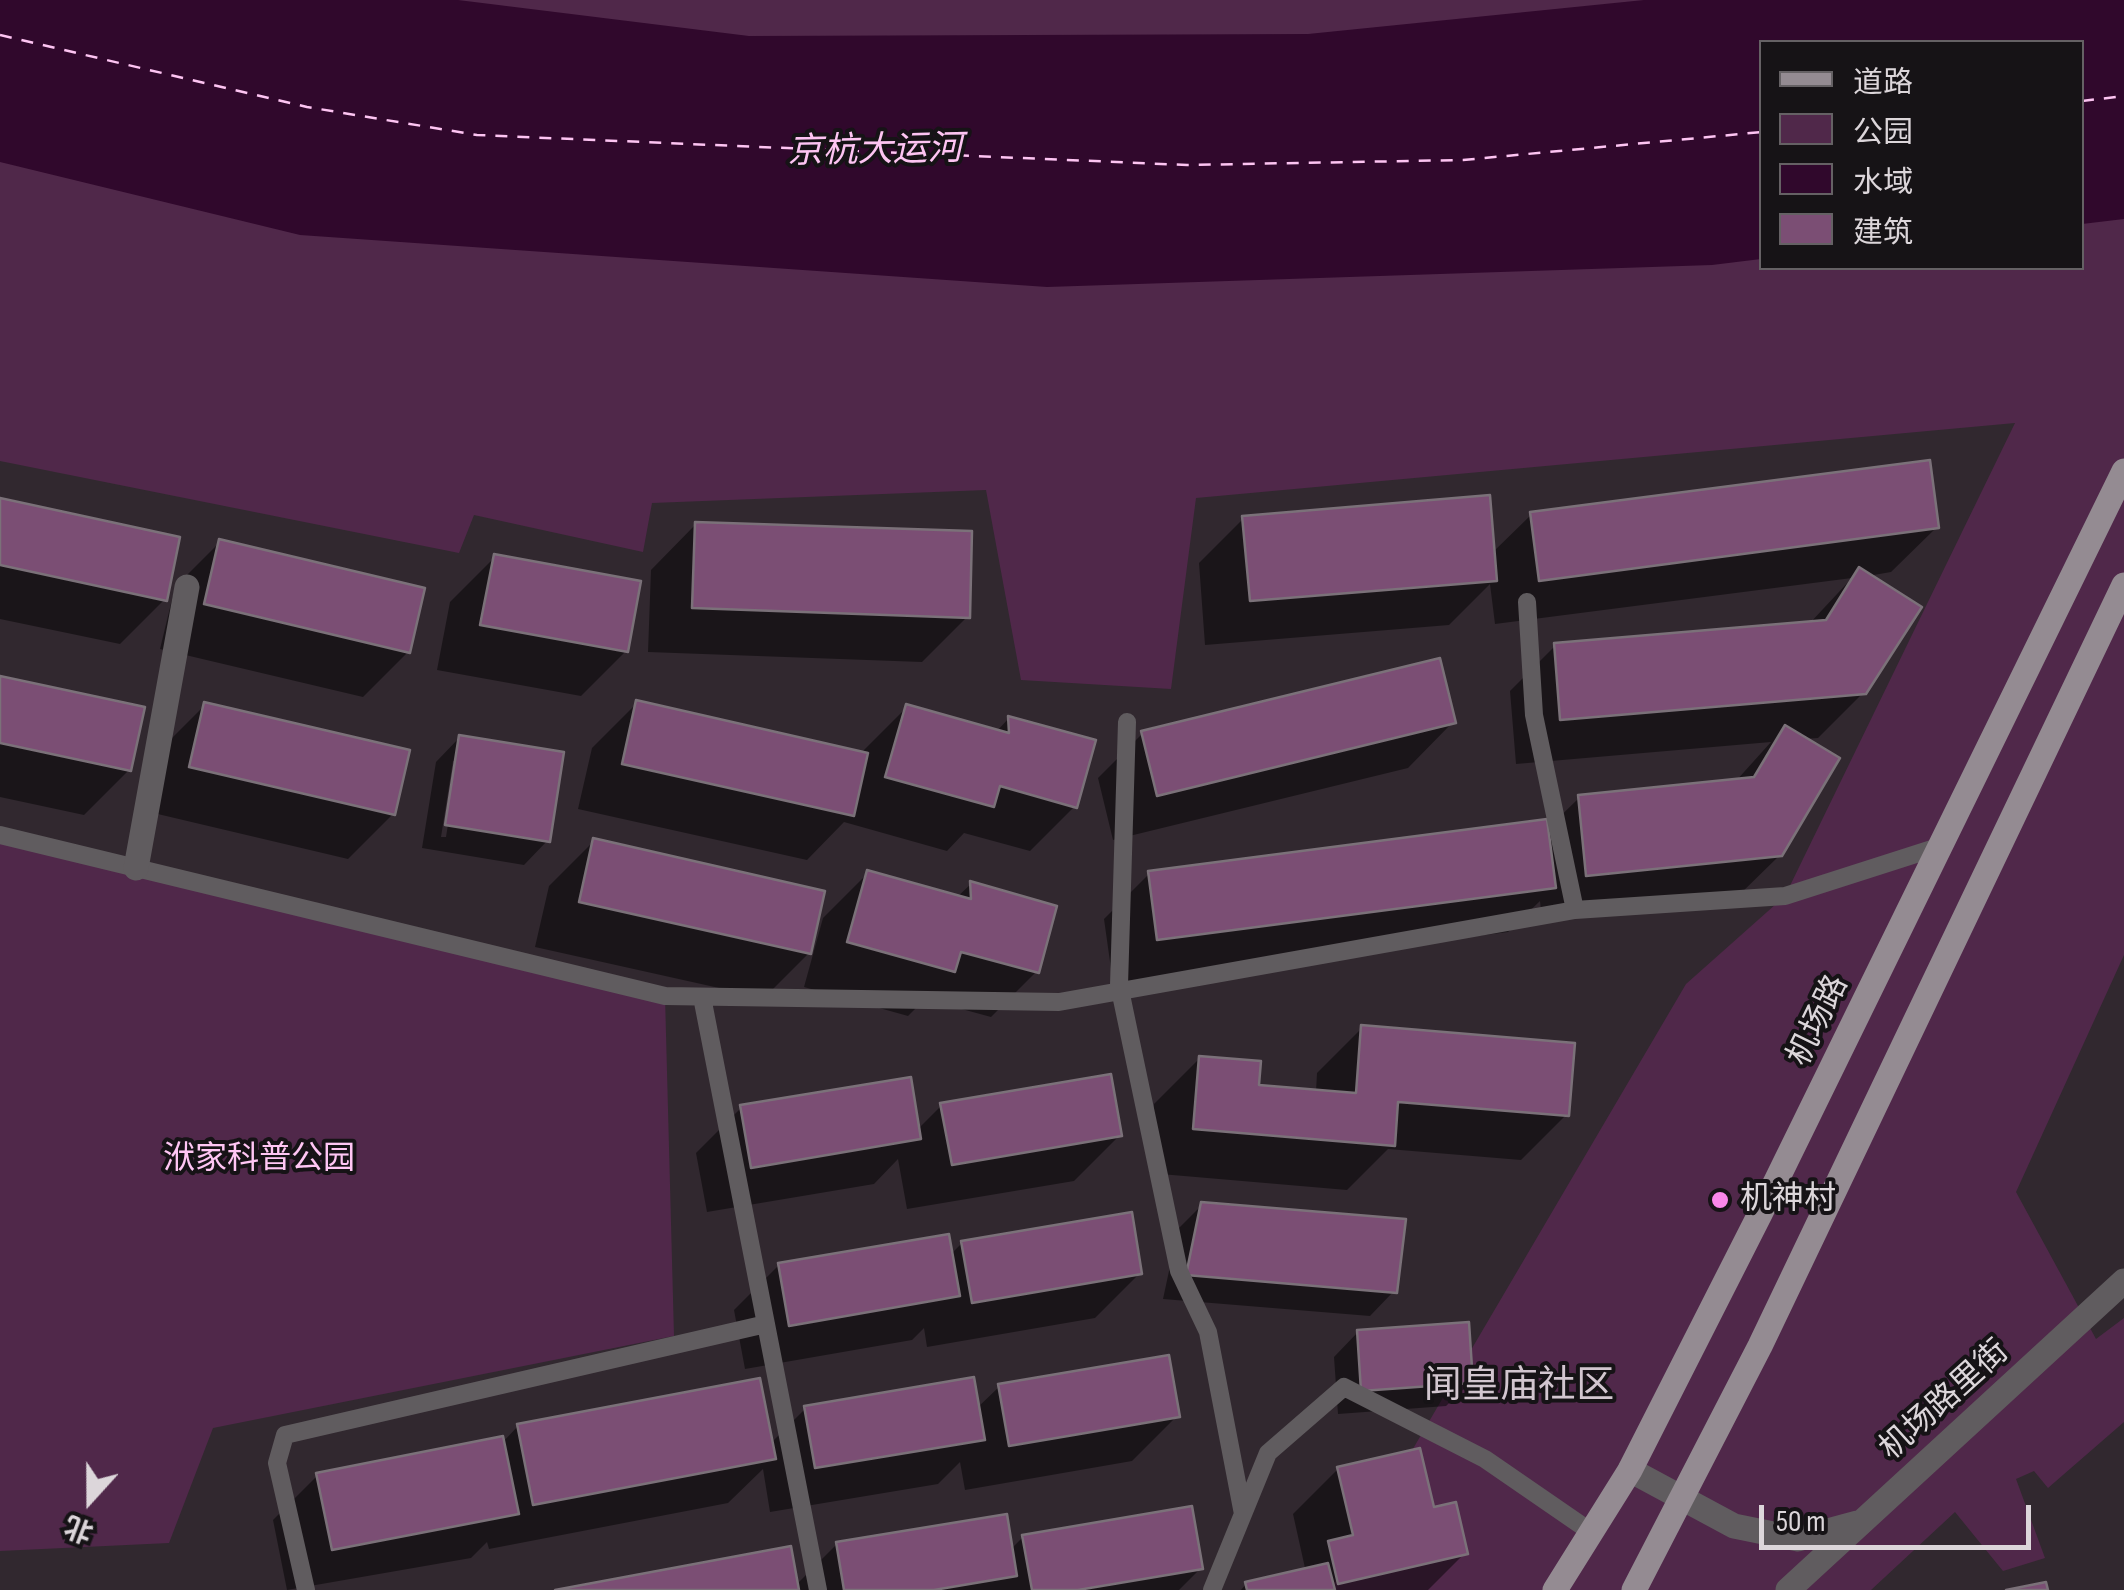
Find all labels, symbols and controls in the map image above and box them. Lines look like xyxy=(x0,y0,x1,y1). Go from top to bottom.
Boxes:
legend xyxy=(1759,40,2084,270)
text: 道路 xyxy=(1853,65,1913,101)
text: 公园 xyxy=(1853,115,1913,151)
water label: 京杭大运河 xyxy=(787,129,963,175)
text: 水域 xyxy=(1853,165,1913,201)
text: 建筑 xyxy=(1853,215,1913,251)
street label: 机场路 xyxy=(1781,969,1857,1073)
park label: 洑家科普公园 xyxy=(163,1141,355,1179)
place label: 机神村 xyxy=(1740,1181,1836,1219)
marker: 机神村 xyxy=(1709,1189,1731,1211)
street label: 机场路里街 xyxy=(1873,1333,2017,1469)
district label: 闻皇庙社区 xyxy=(1424,1364,1614,1410)
north arrow xyxy=(40,1450,140,1550)
scale bar xyxy=(1764,1485,2036,1547)
text: 50 m xyxy=(1776,1504,1825,1540)
text: 北 xyxy=(60,1508,98,1549)

